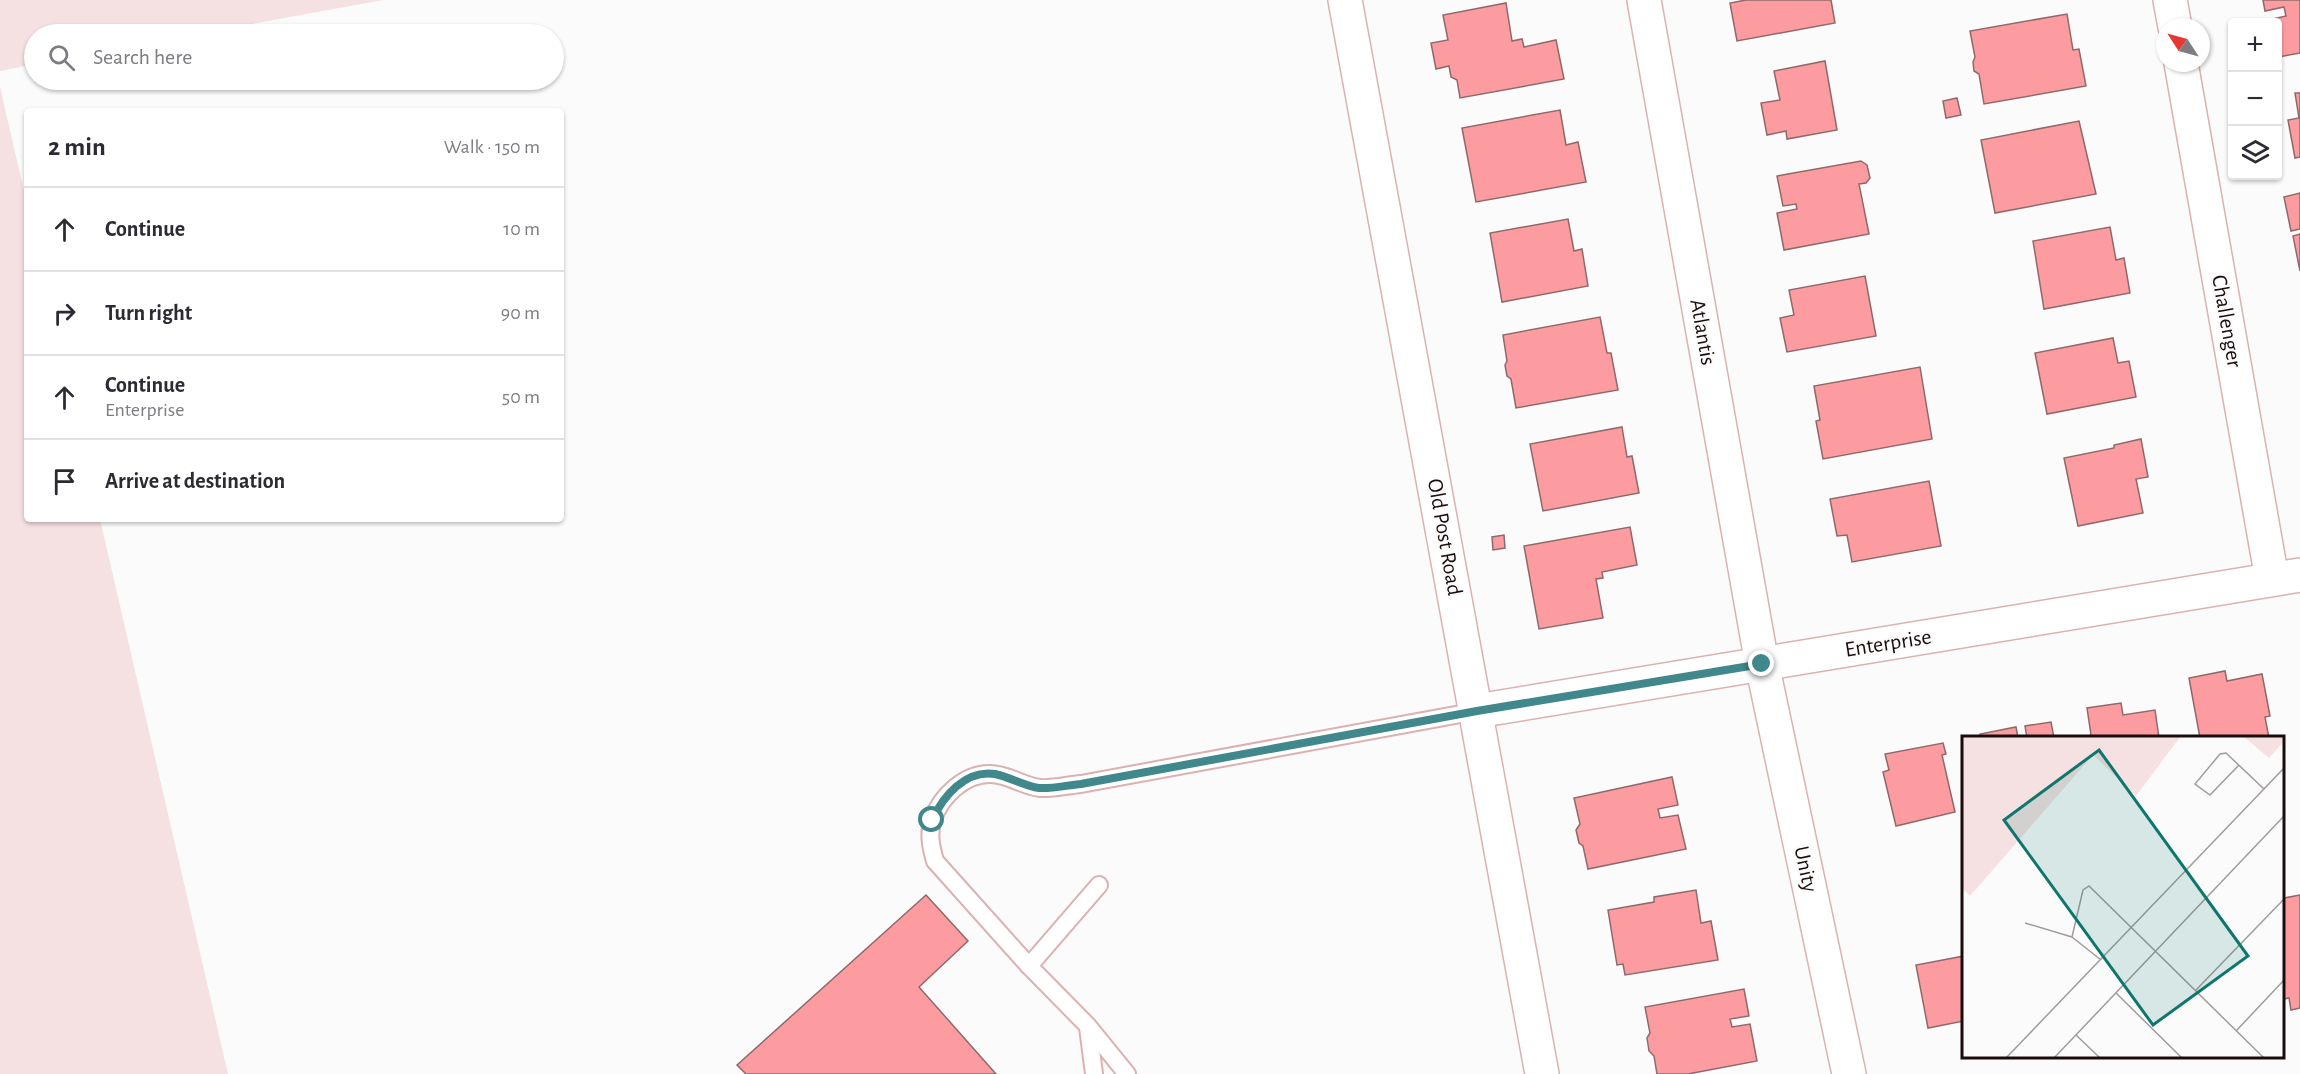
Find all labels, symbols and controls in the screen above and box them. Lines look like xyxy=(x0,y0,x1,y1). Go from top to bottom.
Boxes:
north arrow xyxy=(2156,18,2210,72)
map controls xyxy=(2228,18,2282,180)
button: + xyxy=(2228,18,2282,72)
search box xyxy=(24,24,564,90)
icon: search xyxy=(45,41,78,74)
text: Search here xyxy=(93,46,192,68)
button: − xyxy=(2228,72,2282,126)
button: layers xyxy=(2228,126,2282,180)
text: 2 min xyxy=(48,134,106,160)
text: Walk · 150 m xyxy=(444,137,540,157)
icon: ahead xyxy=(48,213,81,246)
text: Continue xyxy=(105,218,185,240)
text: 10 m xyxy=(503,219,540,239)
street label: Challenger xyxy=(2208,273,2246,369)
icon: right xyxy=(48,297,81,330)
street label: Atlantis xyxy=(1686,297,1720,367)
text: Turn right xyxy=(105,302,192,324)
text: 90 m xyxy=(501,303,540,323)
text: Continue xyxy=(105,374,185,396)
icon: ahead xyxy=(48,381,81,414)
text: 50 m xyxy=(502,387,540,407)
text: Enterprise xyxy=(105,400,184,420)
icon: arrive xyxy=(48,465,81,498)
text: Arrive at destination xyxy=(105,470,285,492)
street label: Old Post Road xyxy=(1424,477,1466,597)
street label: Enterprise xyxy=(1843,625,1933,661)
route end xyxy=(1748,650,1774,676)
inset map xyxy=(1962,736,2285,1059)
route start xyxy=(918,806,944,832)
street label: Unity xyxy=(1790,844,1822,895)

